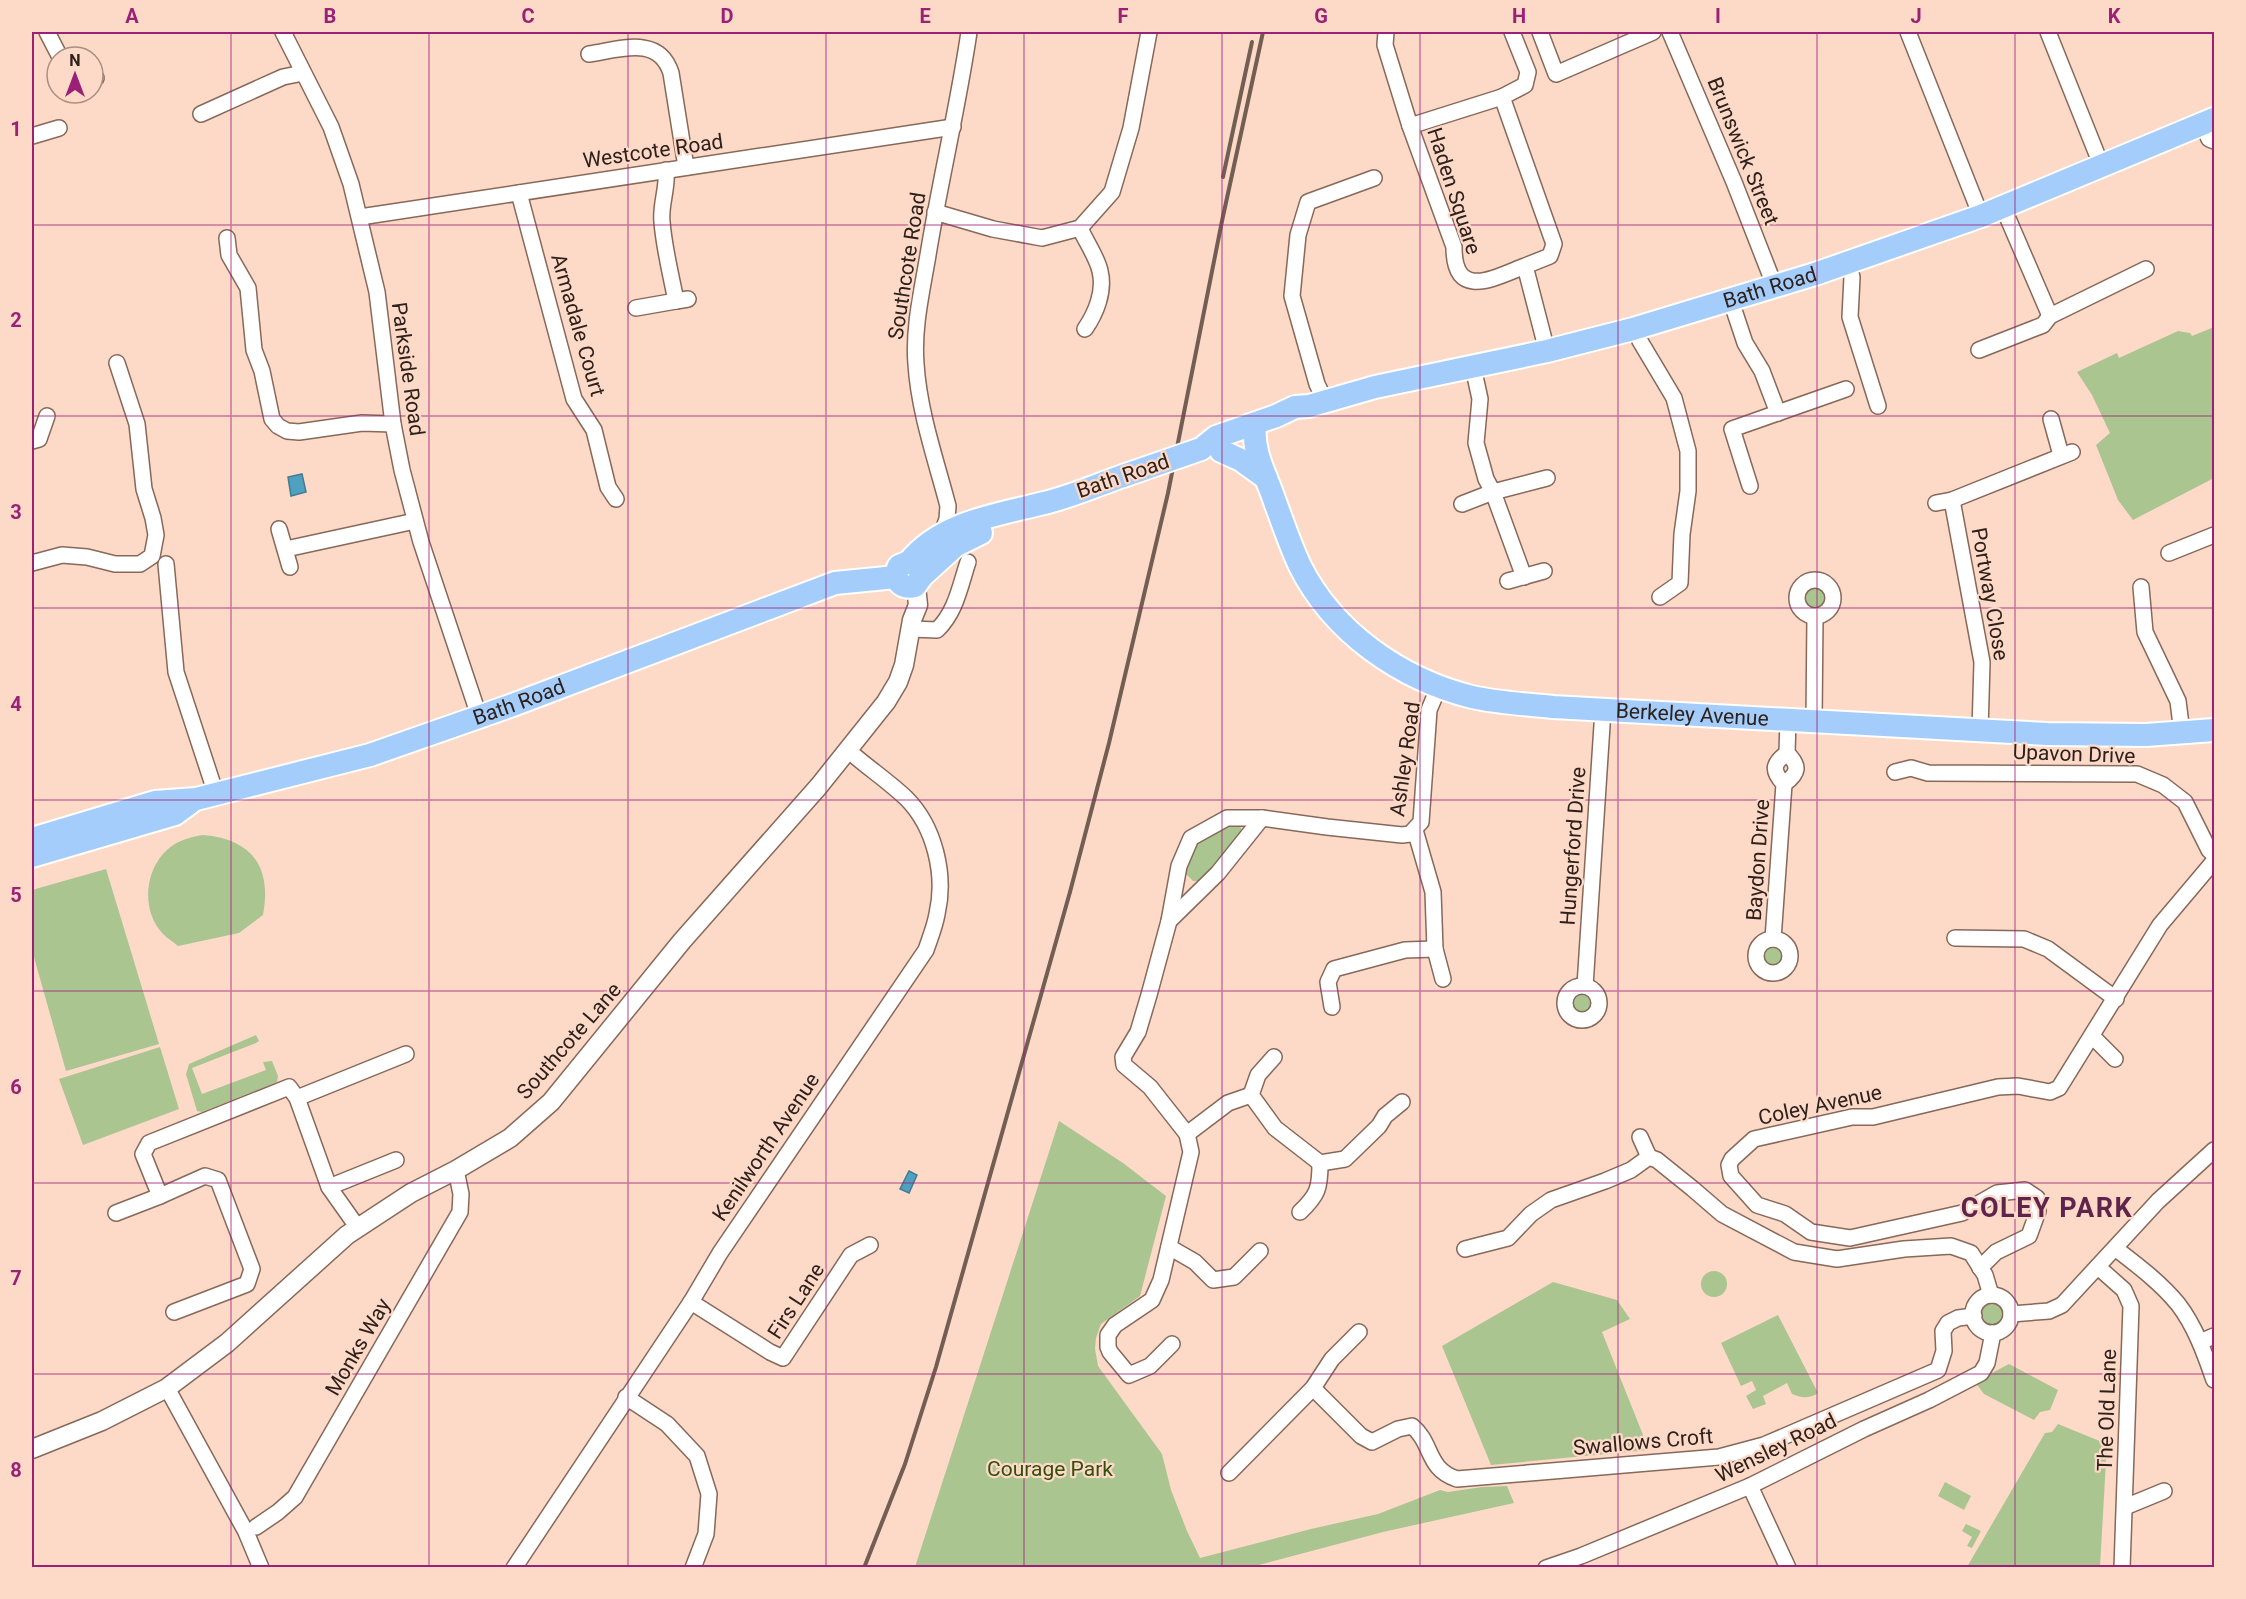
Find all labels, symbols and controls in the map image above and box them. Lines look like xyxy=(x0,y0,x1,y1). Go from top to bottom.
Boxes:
text: A xyxy=(125,4,139,28)
text: B xyxy=(324,4,336,28)
text: C xyxy=(521,4,535,28)
text: D xyxy=(721,4,734,28)
text: E xyxy=(919,4,931,28)
text: F xyxy=(1118,4,1129,28)
text: G xyxy=(1314,4,1328,28)
text: H xyxy=(1512,4,1526,28)
text: I xyxy=(1715,4,1721,28)
text: J xyxy=(1910,4,1922,28)
text: K xyxy=(2108,4,2121,28)
north arrow xyxy=(45,45,105,105)
text: N xyxy=(69,51,81,70)
street label: Brunswick Street xyxy=(1702,74,1784,229)
text: 1 xyxy=(10,117,22,141)
street label: Haden Square xyxy=(1422,125,1486,257)
street label: Westcote Road xyxy=(581,129,725,173)
street label: Southcote Road xyxy=(884,191,930,341)
street label: Armadale Court xyxy=(546,251,610,399)
street label: Bath Road xyxy=(1720,262,1819,313)
street label: Parkside Road xyxy=(387,301,429,437)
text: 2 xyxy=(10,308,22,332)
street label: Bath Road xyxy=(1074,449,1172,503)
text: 3 xyxy=(10,500,22,524)
street label: Portway Close xyxy=(1967,526,2013,662)
street label: Bath Road xyxy=(470,674,568,730)
text: 4 xyxy=(10,692,22,716)
street label: Berkeley Avenue xyxy=(1615,698,1769,731)
street label: Ashley Road xyxy=(1385,700,1425,818)
street label: Upavon Drive xyxy=(2012,740,2136,768)
street label: Hungerford Drive xyxy=(1555,766,1591,926)
street label: Baydon Drive xyxy=(1742,798,1774,922)
text: 5 xyxy=(10,883,22,907)
street label: Southcote Lane xyxy=(512,978,626,1104)
street label: Kenilworth Avenue xyxy=(708,1068,824,1226)
text: 6 xyxy=(10,1075,22,1099)
street label: Coley Avenue xyxy=(1756,1080,1884,1130)
district label: COLEY PARK xyxy=(1961,1192,2133,1224)
street label: Firs Lane xyxy=(763,1259,829,1343)
text: 7 xyxy=(10,1266,22,1290)
street label: Monks Way xyxy=(321,1294,395,1400)
street label: The Old Lane xyxy=(2093,1348,2121,1472)
street label: Wensley Road xyxy=(1712,1408,1840,1488)
street label: Swallows Croft xyxy=(1572,1424,1714,1460)
park label: Courage Park xyxy=(987,1457,1113,1481)
text: 8 xyxy=(10,1458,22,1482)

